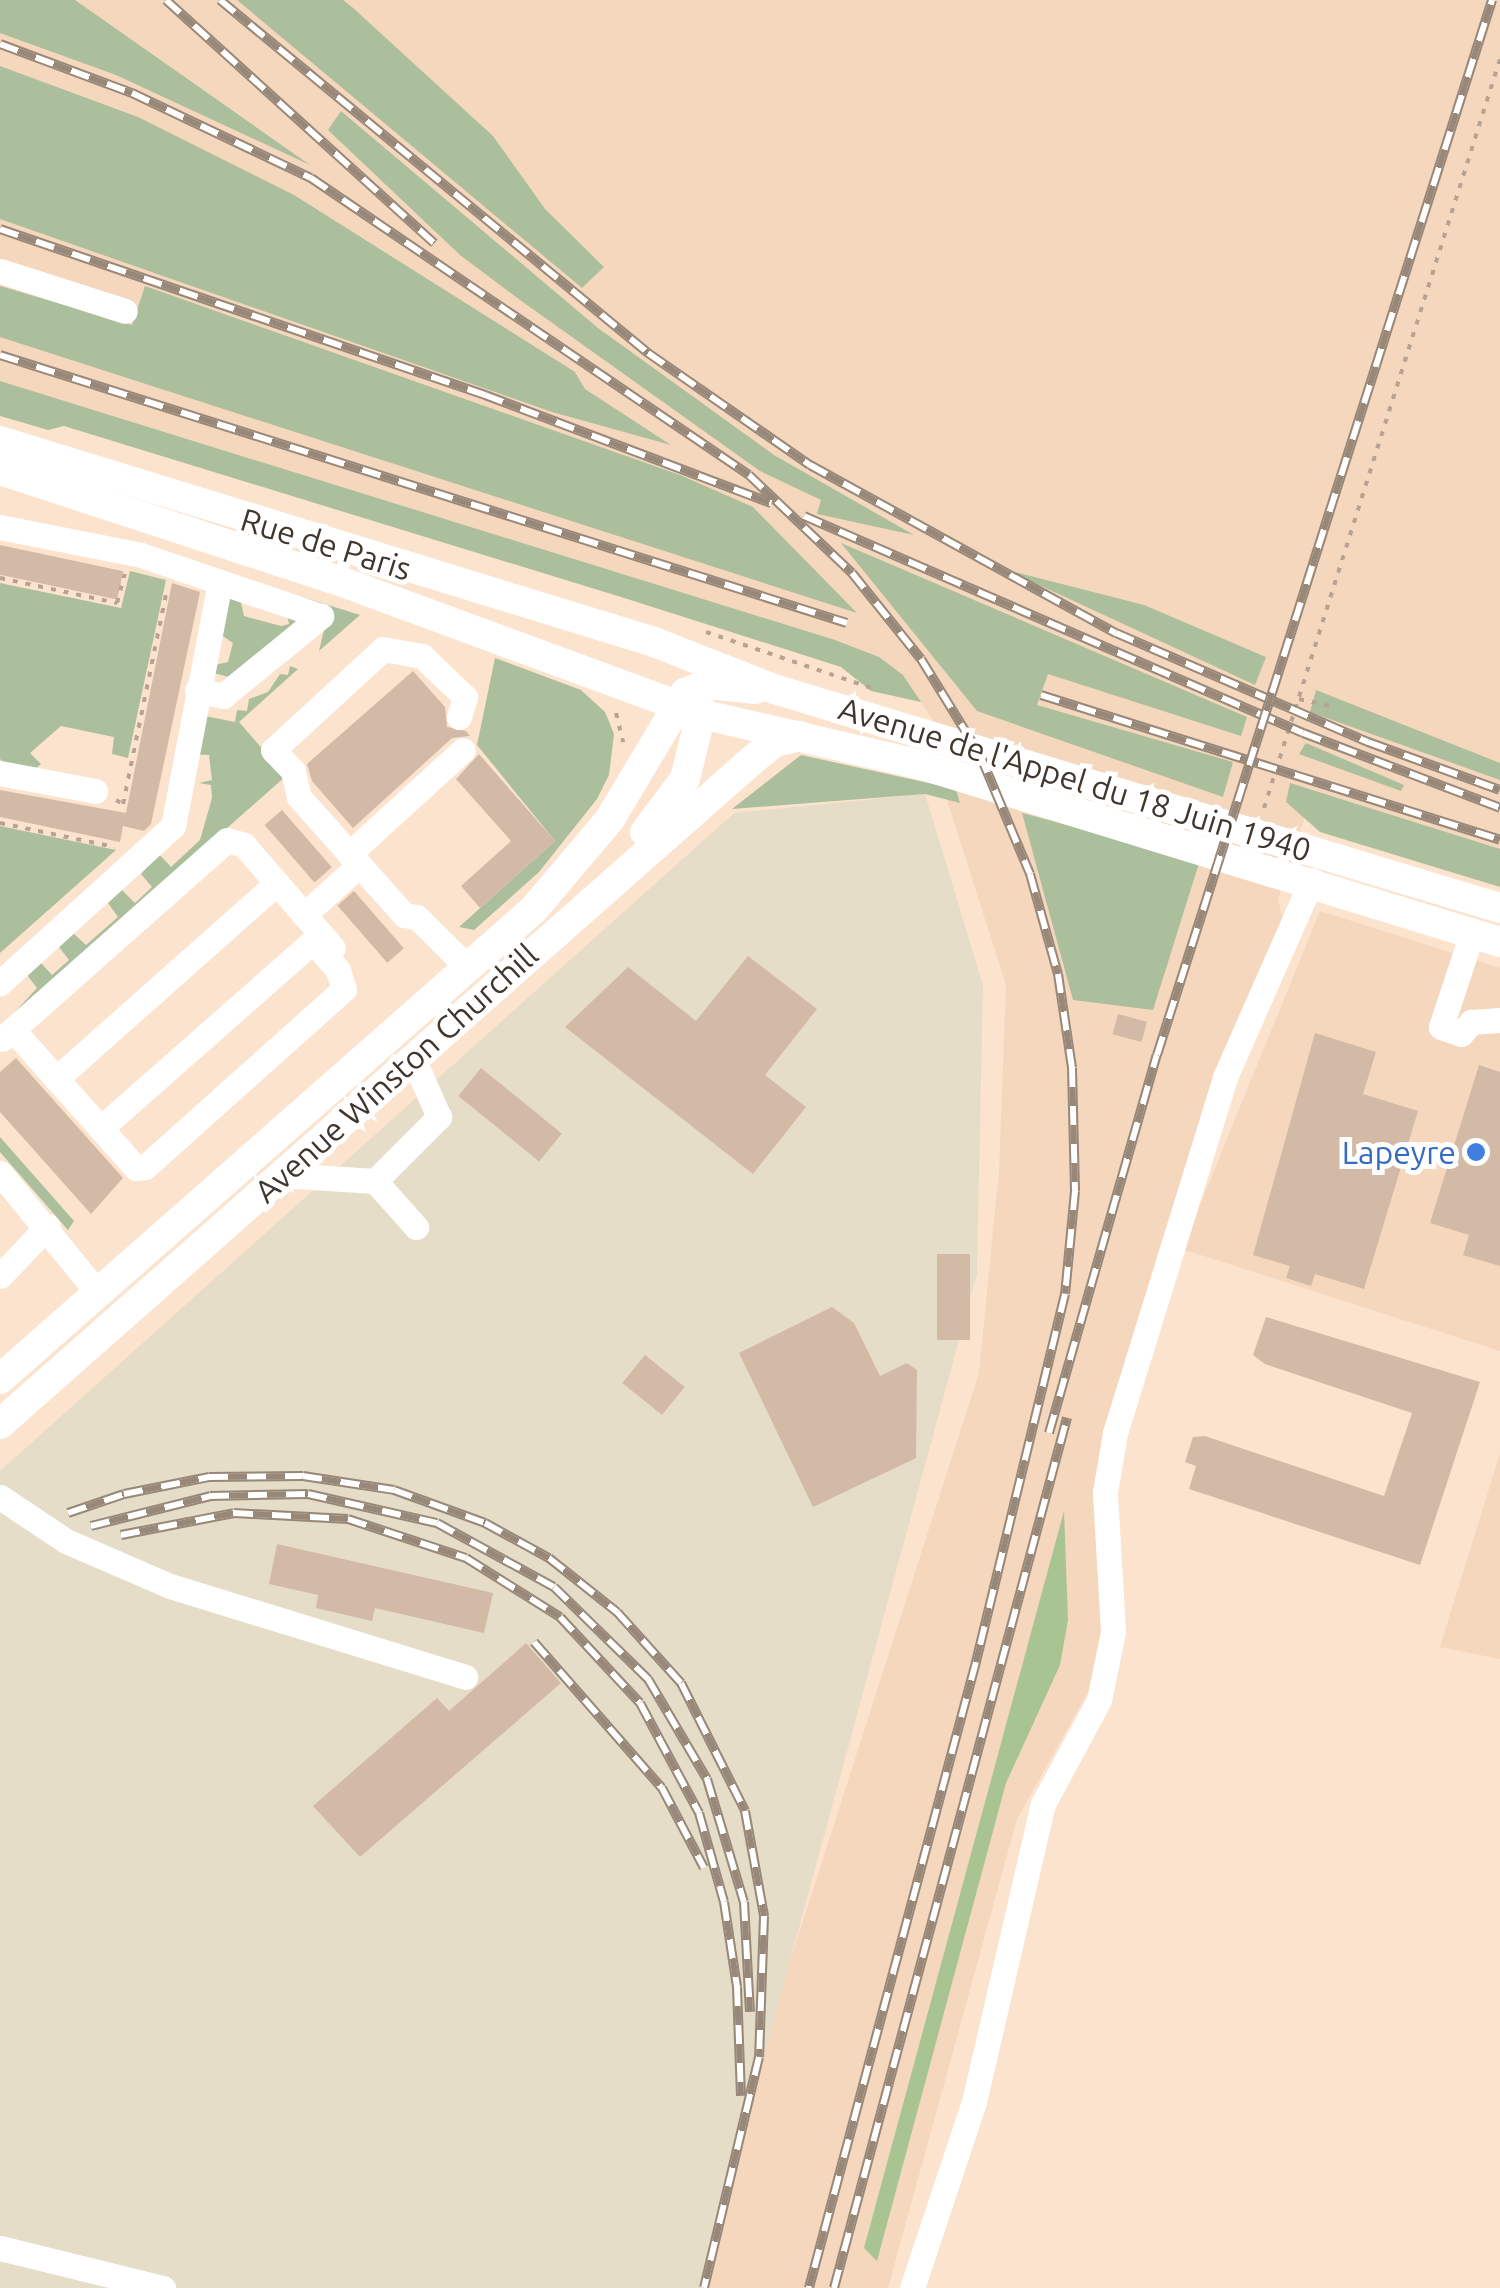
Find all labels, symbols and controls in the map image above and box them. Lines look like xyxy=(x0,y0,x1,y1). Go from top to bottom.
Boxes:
street label: Rue de Paris xyxy=(236,500,416,588)
street label: Avenue de l'Appel du 18 Juin 1940 xyxy=(834,689,1316,869)
street label: Avenue Winston Churchill xyxy=(246,936,546,1210)
place label: Lapeyre xyxy=(1342,1133,1456,1171)
marker: Lapeyre xyxy=(1465,1141,1487,1163)

